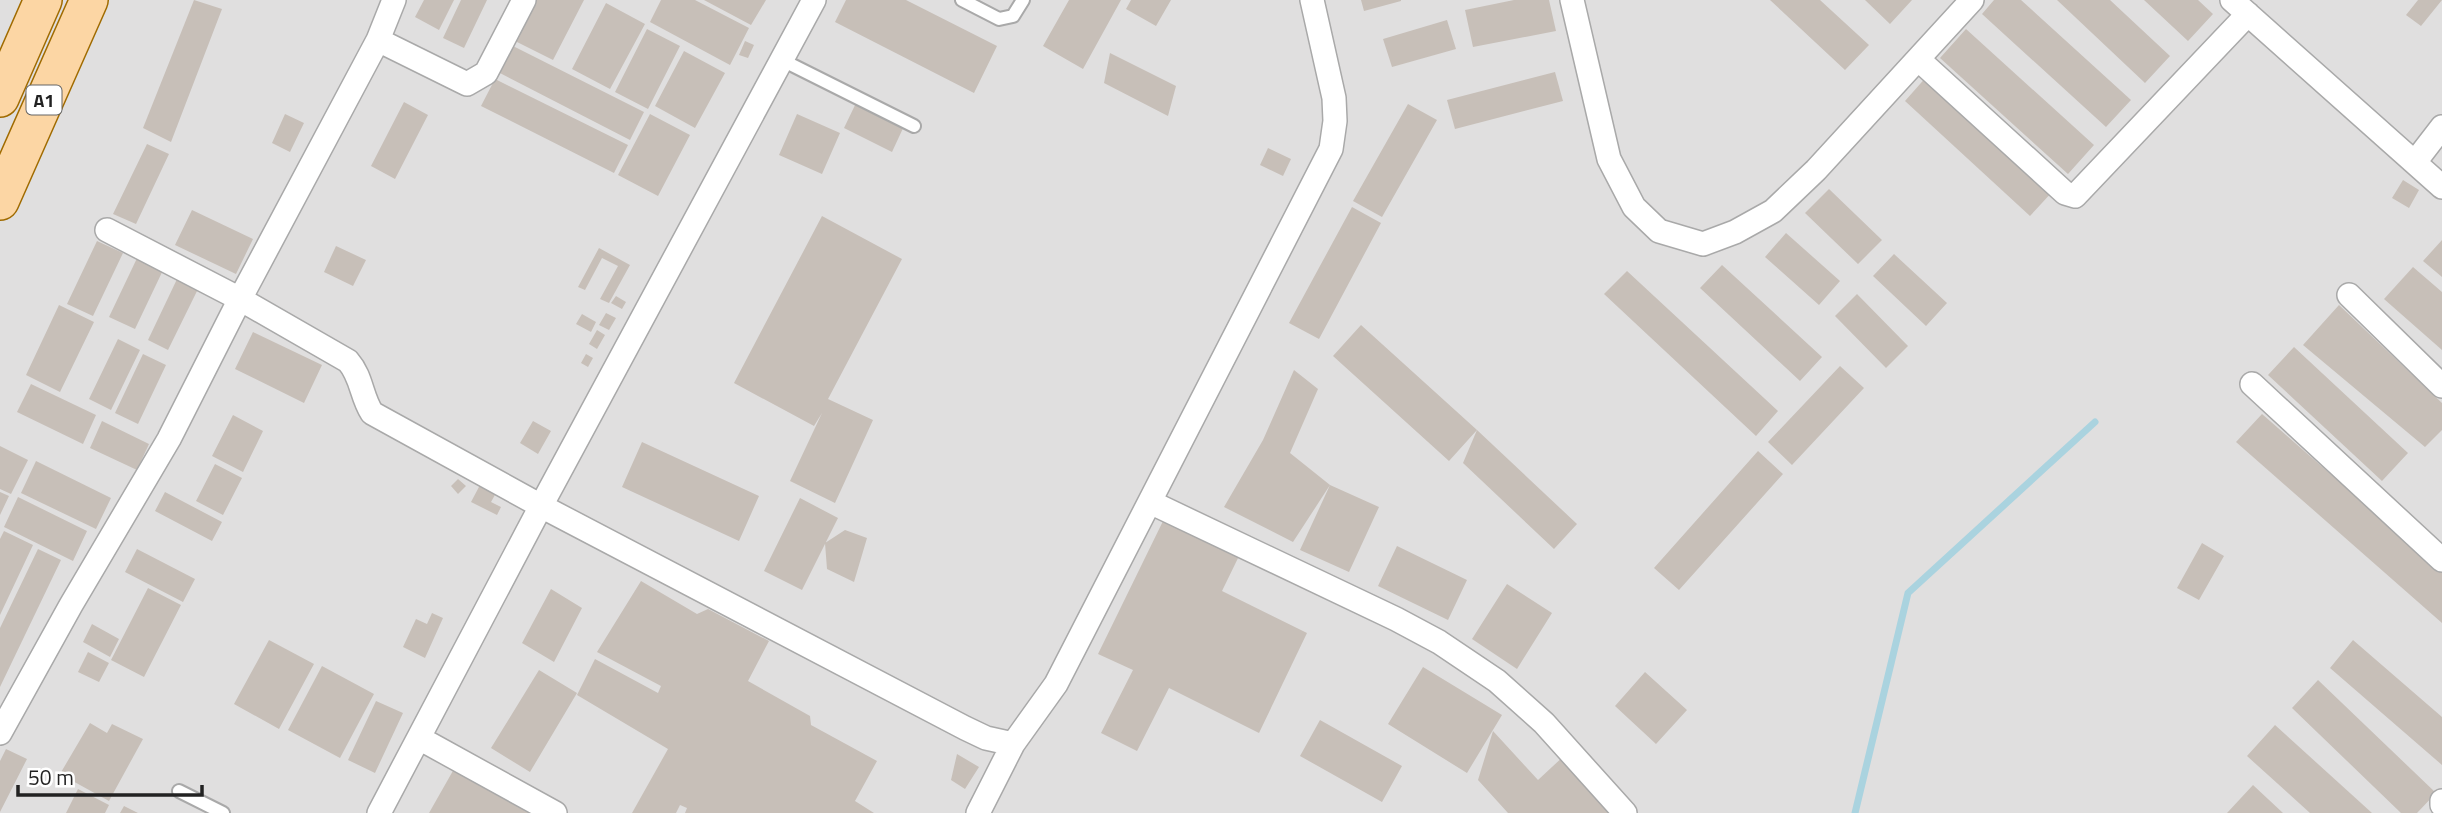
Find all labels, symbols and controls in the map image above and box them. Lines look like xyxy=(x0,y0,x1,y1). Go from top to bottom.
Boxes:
road number: A1 xyxy=(26,86,61,114)
scale bar xyxy=(18,754,201,798)
text: 50 m xyxy=(28,761,74,793)

